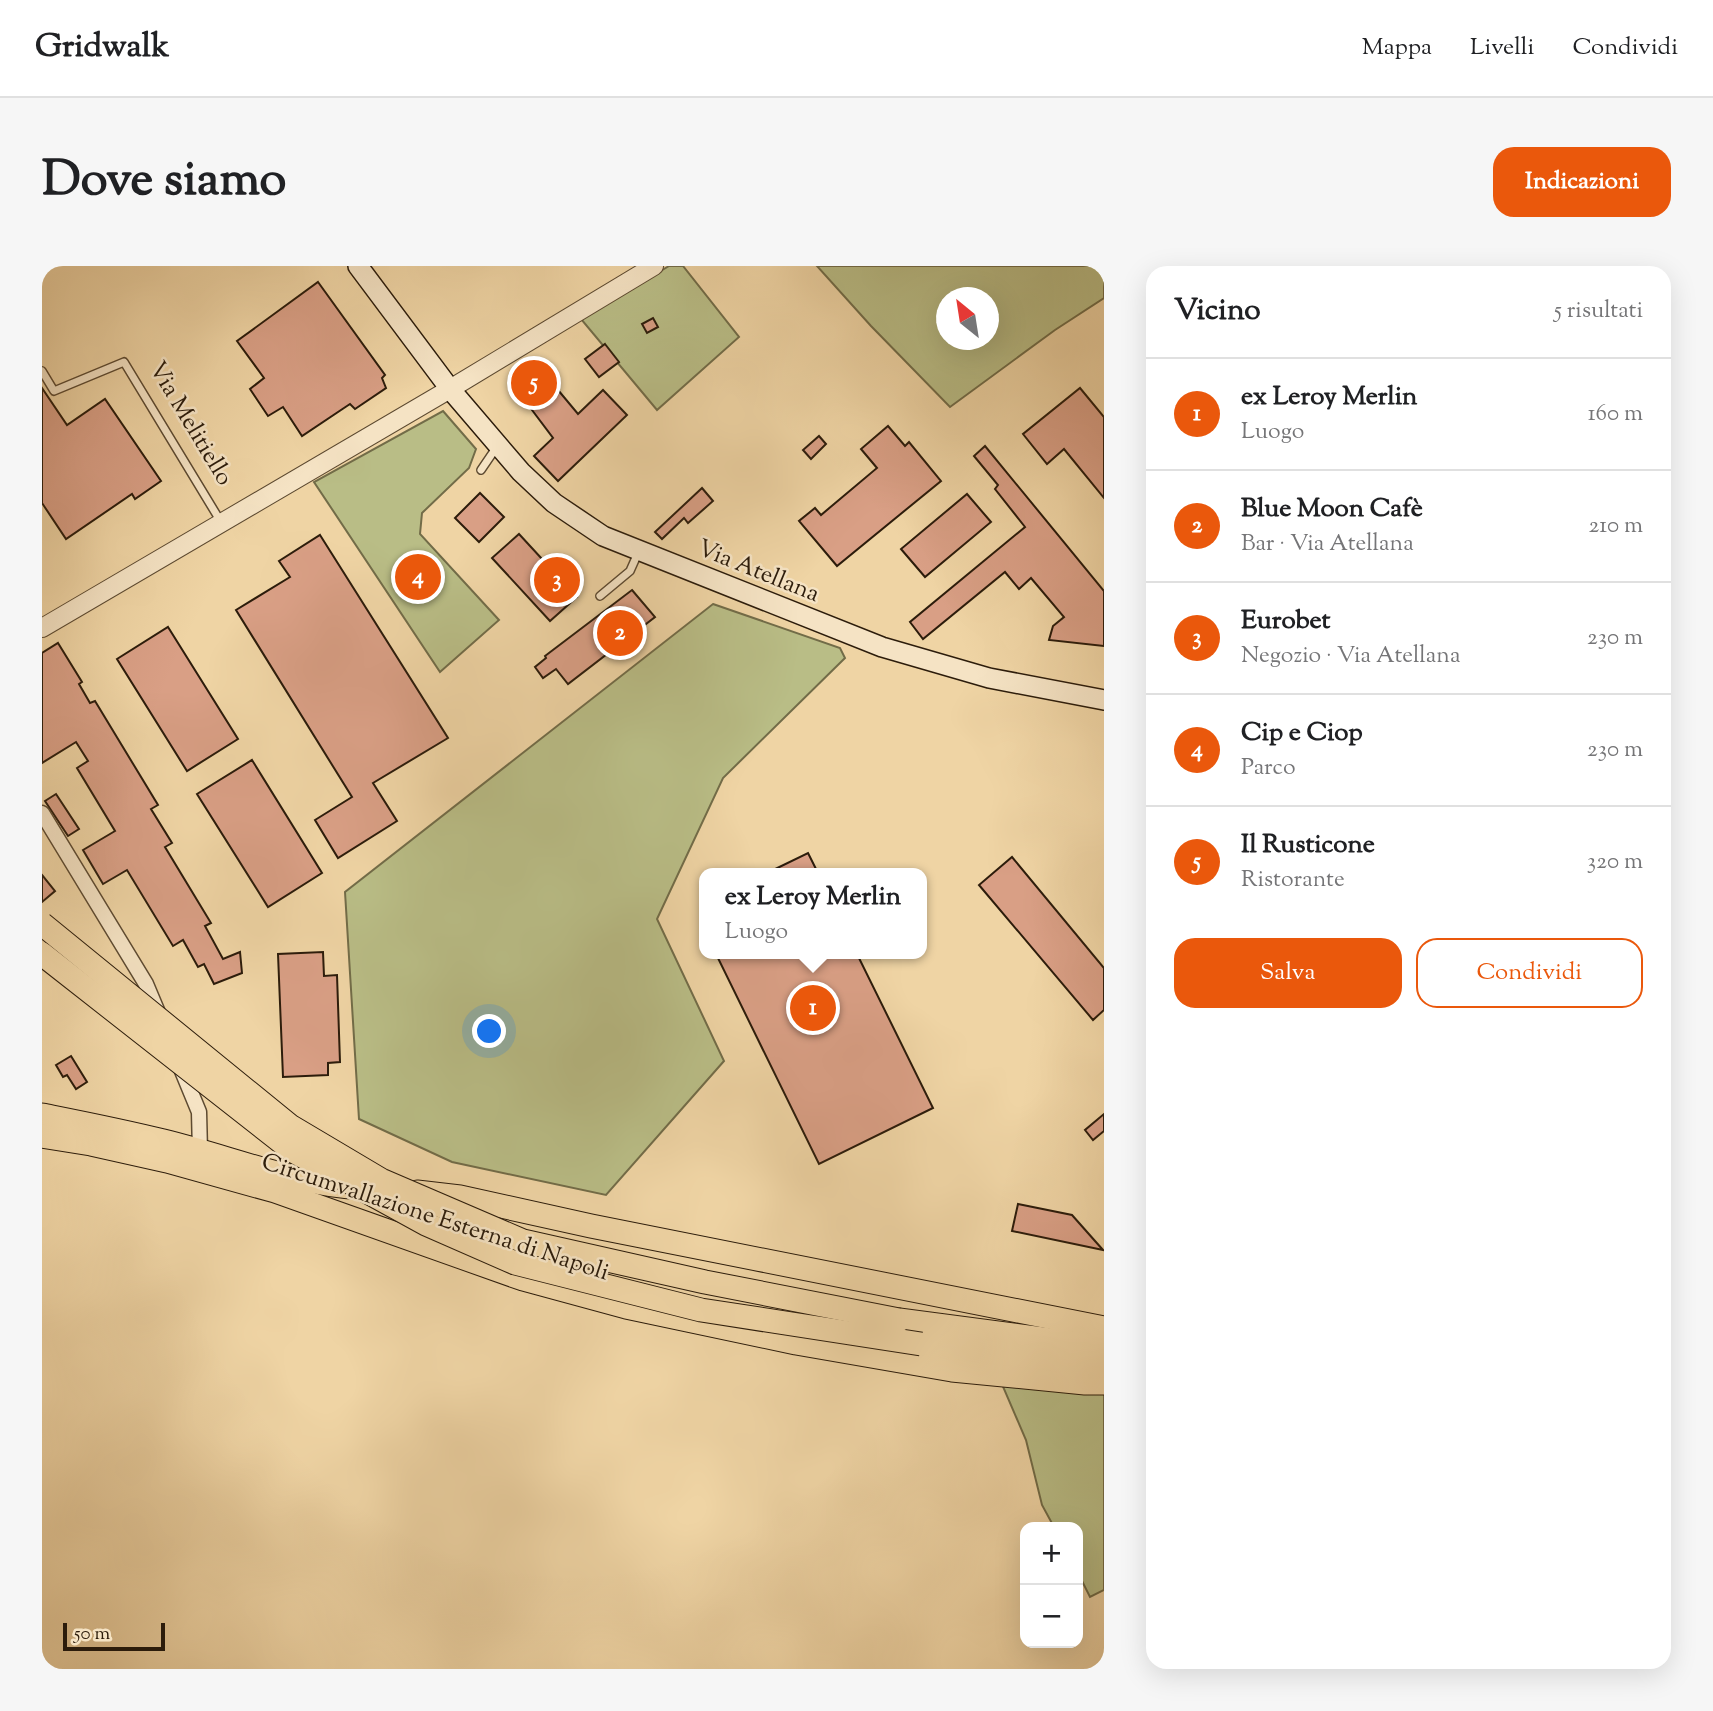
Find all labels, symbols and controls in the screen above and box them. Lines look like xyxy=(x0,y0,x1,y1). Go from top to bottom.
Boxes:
text: Gridwalk xyxy=(35,24,169,72)
text: Mappa xyxy=(1362,31,1432,65)
text: Livelli xyxy=(1470,31,1534,65)
text: Condividi xyxy=(1572,31,1678,65)
text: Dove siamo xyxy=(42,147,286,217)
button: Indicazioni xyxy=(1493,147,1671,217)
north arrow xyxy=(936,287,999,350)
text: Vicino xyxy=(1174,290,1261,333)
text: 5 risultati xyxy=(1554,295,1643,328)
street label: Via Melitiello xyxy=(140,356,240,492)
pin: 5 xyxy=(511,357,557,409)
text: ex Leroy Merlin xyxy=(1241,379,1417,416)
text: 1 xyxy=(1193,398,1201,431)
text: 160 m xyxy=(1588,398,1643,431)
text: Luogo xyxy=(1241,416,1304,449)
text: Blue Moon Cafè xyxy=(1241,491,1423,528)
text: 2 xyxy=(1192,510,1202,543)
text: 210 m xyxy=(1589,510,1643,543)
text: Bar · Via Atellana xyxy=(1241,528,1414,561)
street label: Via Atellana xyxy=(692,532,824,612)
pin: 4 xyxy=(395,551,441,603)
pin: 3 xyxy=(534,554,580,606)
text: Eurobet xyxy=(1241,603,1331,640)
pin: 2 xyxy=(597,607,643,659)
text: 3 xyxy=(1192,622,1202,655)
text: 230 m xyxy=(1587,622,1643,655)
text: Negozio · Via Atellana xyxy=(1241,640,1461,673)
text: Cip e Ciop xyxy=(1241,715,1363,752)
text: 4 xyxy=(1191,734,1203,767)
text: 230 m xyxy=(1587,734,1643,767)
text: Parco xyxy=(1241,752,1296,785)
text: Il Rusticone xyxy=(1241,827,1375,864)
text: 5 xyxy=(1193,846,1201,879)
text: 320 m xyxy=(1587,846,1643,879)
text: Ristorante xyxy=(1241,864,1345,897)
popup xyxy=(699,868,927,959)
text: ex Leroy Merlin xyxy=(725,879,901,916)
text: Luogo xyxy=(725,916,788,949)
button: Salva xyxy=(1174,938,1402,1008)
button: Condividi xyxy=(1416,938,1643,1008)
pin: 1 xyxy=(790,982,836,1034)
your location xyxy=(472,1014,506,1048)
street label: Circumvallazione Esterna di Napoli xyxy=(257,1146,613,1290)
map controls xyxy=(1020,1522,1083,1648)
button: + xyxy=(1020,1522,1083,1585)
button: − xyxy=(1020,1585,1083,1648)
scale bar xyxy=(63,1620,164,1652)
text: 50 m xyxy=(74,1621,110,1648)

